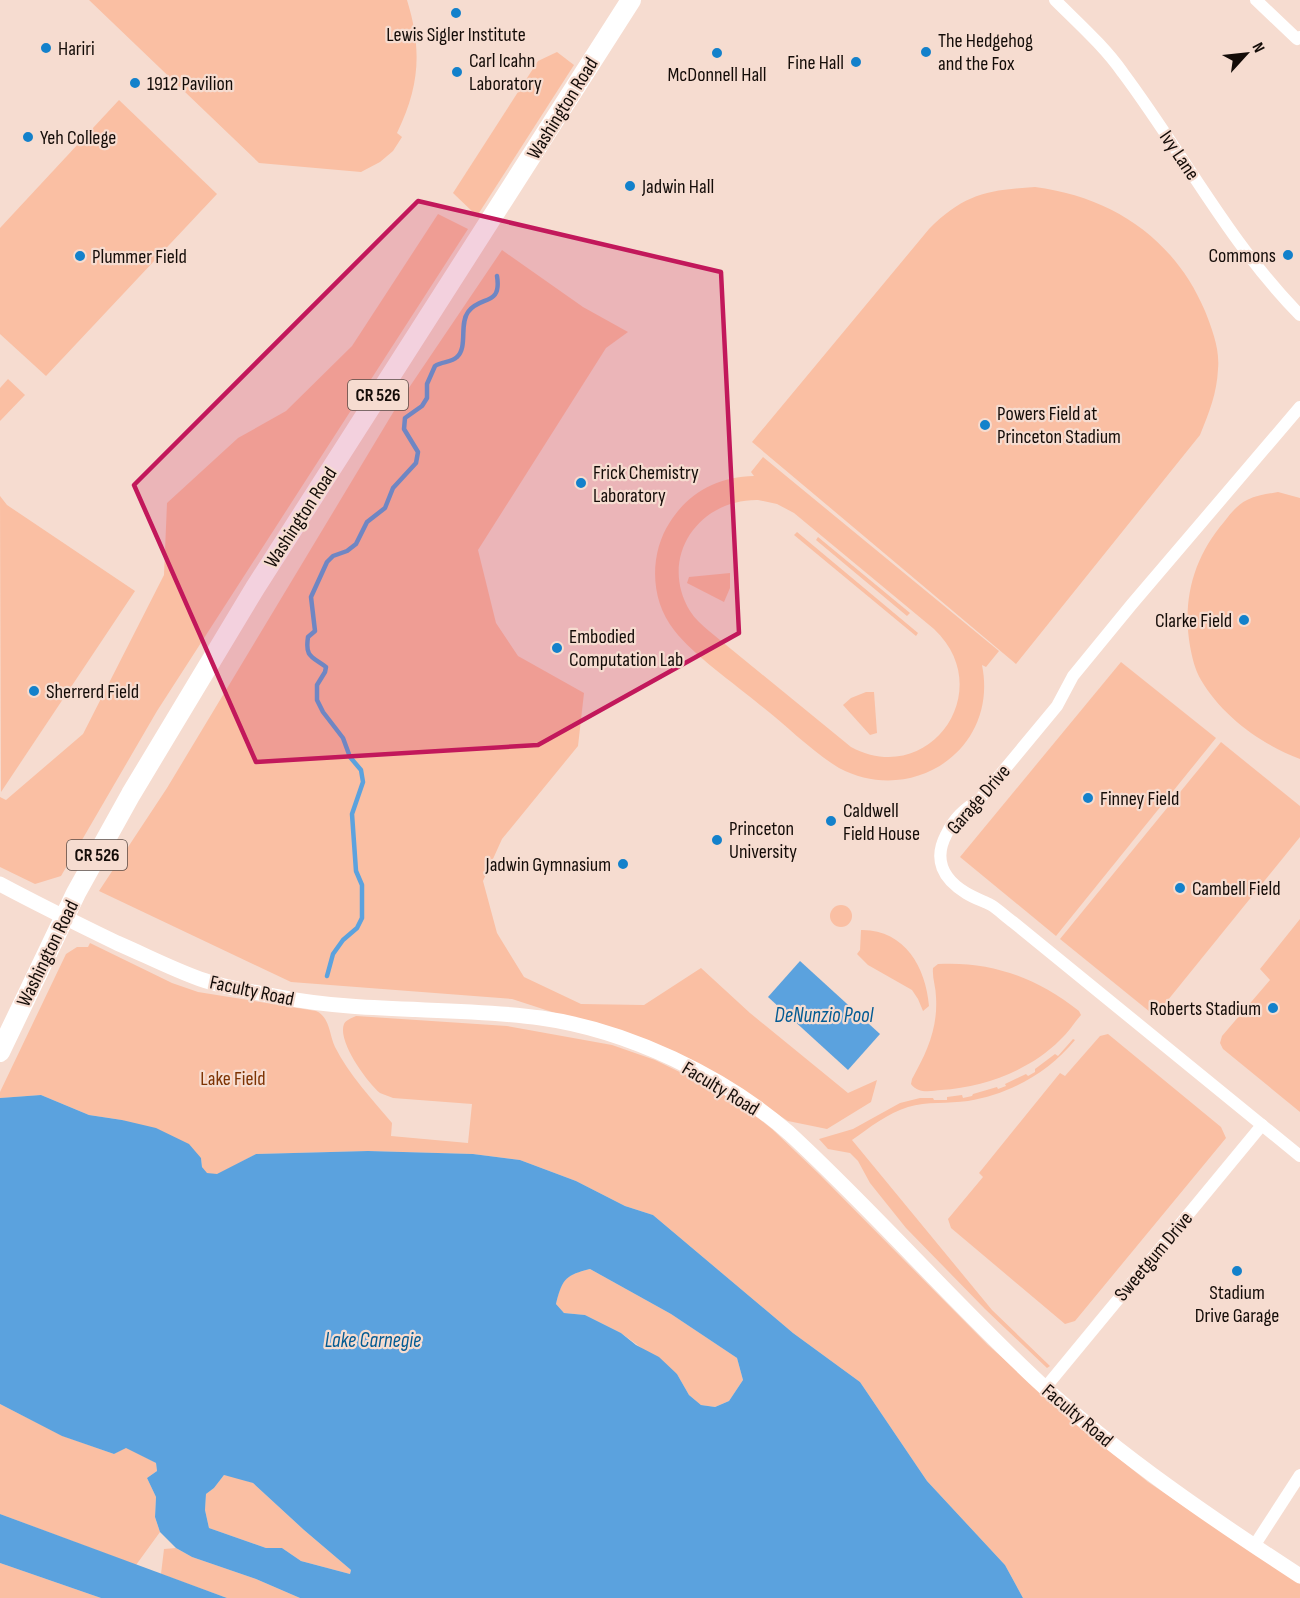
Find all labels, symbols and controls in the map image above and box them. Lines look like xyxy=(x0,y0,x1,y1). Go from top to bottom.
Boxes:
marker: Lewis Sigler Institute xyxy=(449,6,463,20)
place label: Lewis Sigler Institute xyxy=(386,23,526,47)
north arrow xyxy=(1216,24,1276,84)
place label: The Hedgehog and the Fox xyxy=(938,29,1033,76)
place label: Hariri xyxy=(58,37,95,61)
text: N xyxy=(1248,40,1268,56)
marker: Hariri xyxy=(39,41,53,55)
marker: The Hedgehog and the Fox xyxy=(919,45,933,59)
marker: McDonnell Hall xyxy=(710,46,724,60)
place label: Carl Icahn Laboratory xyxy=(469,49,542,96)
place label: Fine Hall xyxy=(787,51,844,75)
street label: Washington Road xyxy=(522,53,604,164)
marker: Fine Hall xyxy=(849,55,863,69)
place label: McDonnell Hall xyxy=(667,63,767,87)
marker: Carl Icahn Laboratory xyxy=(450,65,464,79)
place label: 1912 Pavilion xyxy=(147,72,233,96)
marker: 1912 Pavilion xyxy=(128,76,142,90)
place label: Yeh College xyxy=(40,126,116,150)
street label: Ivy Lane xyxy=(1154,126,1204,185)
marker: Yeh College xyxy=(21,130,35,144)
place label: Jadwin Hall xyxy=(641,175,714,199)
marker: Jadwin Hall xyxy=(623,179,637,193)
place label: Commons xyxy=(1208,244,1276,268)
place label: Plummer Field xyxy=(92,245,187,269)
marker: Commons xyxy=(1281,248,1295,262)
marker: Plummer Field xyxy=(73,249,87,263)
road number: CR 526 xyxy=(348,380,408,410)
place label: Powers Field at Princeton Stadium xyxy=(997,402,1121,449)
marker: Powers Field at Princeton Stadium xyxy=(978,418,992,432)
place label: Frick Chemistry Laboratory xyxy=(593,461,699,508)
street label: Washington Road xyxy=(259,463,342,572)
marker: Frick Chemistry Laboratory xyxy=(574,476,588,490)
place label: Clarke Field xyxy=(1155,609,1232,633)
marker: Clarke Field xyxy=(1237,613,1251,627)
place label: Embodied Computation Lab xyxy=(569,625,683,672)
marker: Embodied Computation Lab xyxy=(550,641,564,655)
place label: Sherrerd Field xyxy=(46,680,139,704)
marker: Sherrerd Field xyxy=(27,684,41,698)
street label: Garage Drive xyxy=(942,760,1016,840)
place label: Finney Field xyxy=(1100,787,1179,811)
marker: Finney Field xyxy=(1081,791,1095,805)
place label: Caldwell Field House xyxy=(843,799,920,846)
marker: Caldwell Field House xyxy=(824,814,838,828)
place label: Princeton University xyxy=(729,817,797,864)
marker: Princeton University xyxy=(710,833,724,847)
road number: CR 526 xyxy=(67,840,127,870)
place label: Jadwin Gymnasium xyxy=(485,853,611,877)
marker: Jadwin Gymnasium xyxy=(616,857,630,871)
place label: Cambell Field xyxy=(1192,877,1281,901)
marker: Cambell Field xyxy=(1173,881,1187,895)
street label: Washington Road xyxy=(12,896,84,1011)
street label: Faculty Road xyxy=(208,970,296,1012)
place label: Roberts Stadium xyxy=(1150,997,1261,1021)
marker: Roberts Stadium xyxy=(1266,1001,1280,1015)
water label: DeNunzio Pool xyxy=(775,1003,875,1028)
street label: Faculty Road xyxy=(678,1057,763,1121)
park label: Lake Field xyxy=(200,1067,266,1091)
street label: Sweetgum Drive xyxy=(1110,1207,1198,1306)
marker: Stadium Drive Garage xyxy=(1230,1264,1244,1278)
place label: Stadium Drive Garage xyxy=(1195,1281,1279,1328)
water label: Lake Carnegie xyxy=(325,1328,421,1353)
street label: Faculty Road xyxy=(1037,1379,1118,1452)

